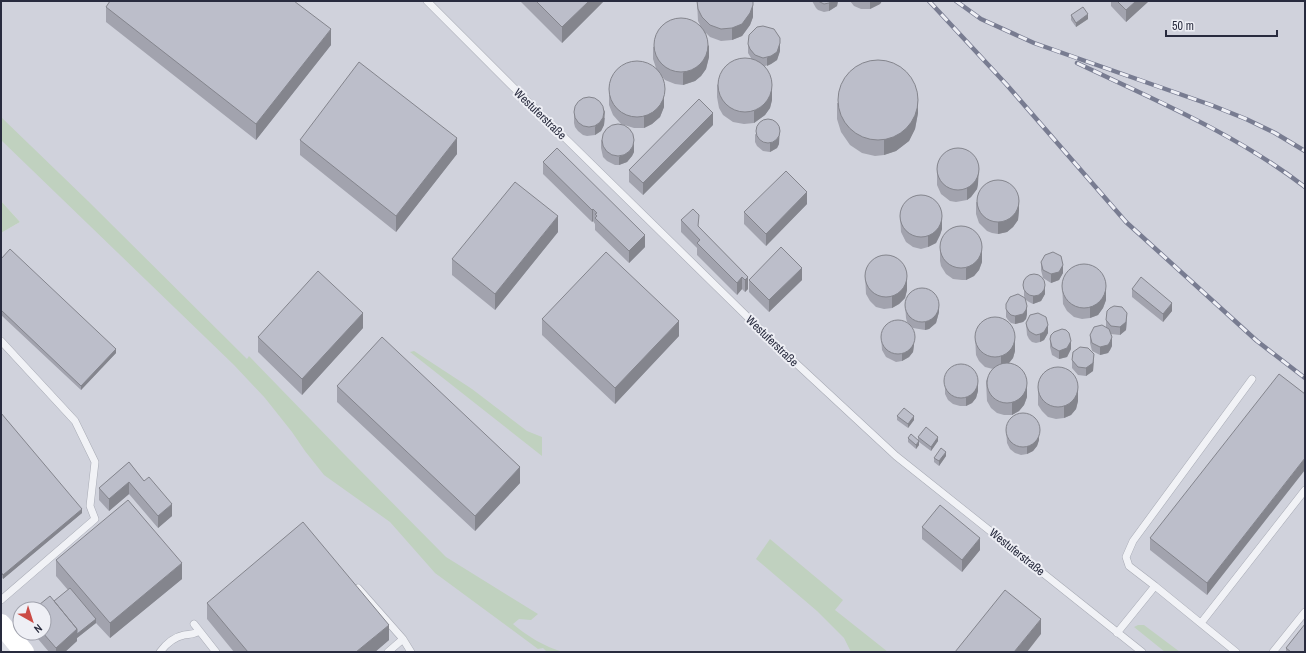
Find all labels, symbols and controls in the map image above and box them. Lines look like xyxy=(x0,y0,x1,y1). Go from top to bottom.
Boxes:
scale bar xyxy=(1166,12,1277,38)
text: 50 m xyxy=(1172,18,1194,34)
street label: Westuferstraße xyxy=(510,85,570,143)
street label: Westuferstraße xyxy=(742,312,802,370)
street label: Westuferstraße xyxy=(986,525,1048,579)
north arrow xyxy=(12,601,52,641)
text: N xyxy=(31,621,45,636)

